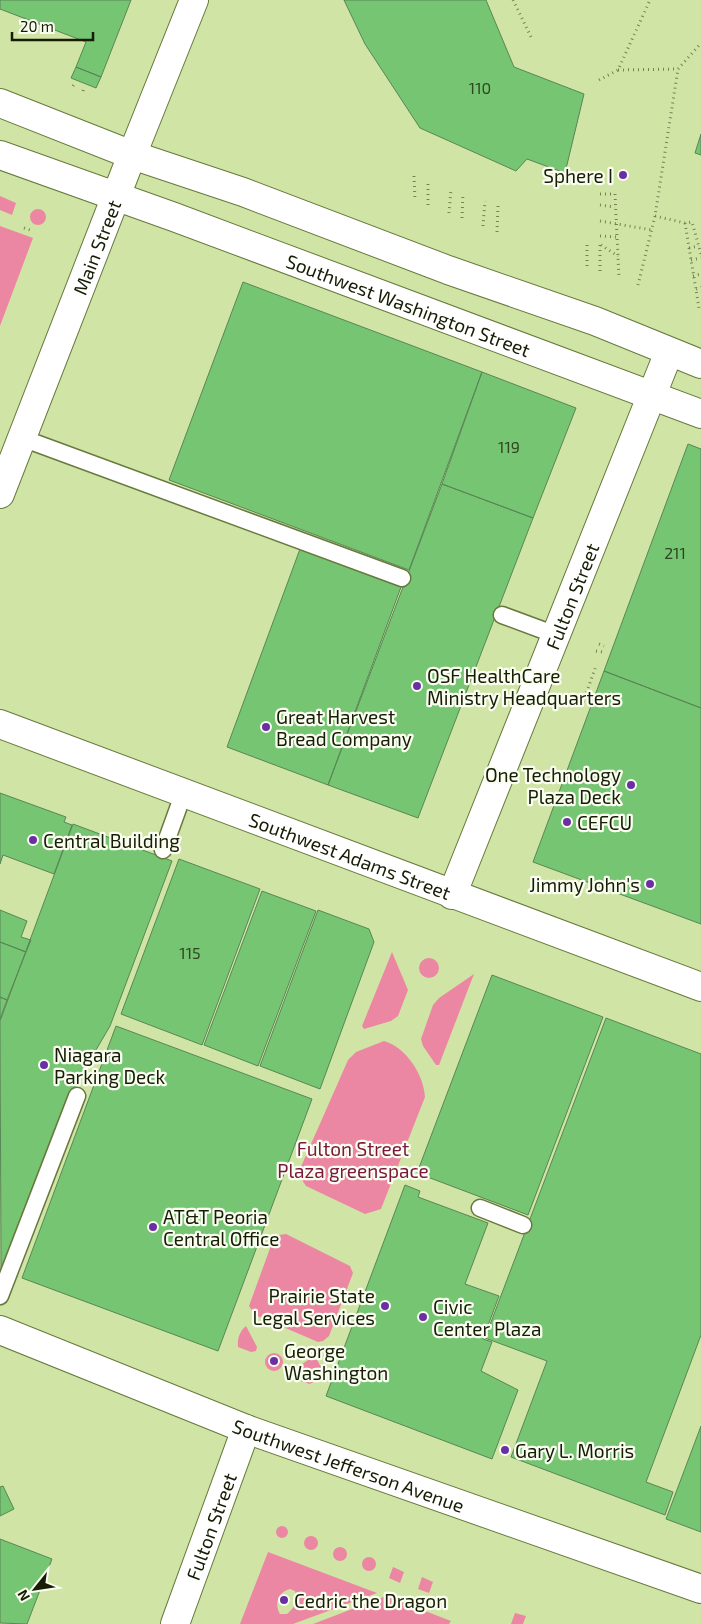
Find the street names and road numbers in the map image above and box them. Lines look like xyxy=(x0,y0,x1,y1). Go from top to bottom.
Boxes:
street label: Main Street xyxy=(67,196,125,298)
street label: Southwest Washington Street xyxy=(283,249,534,361)
street label: Fulton Street xyxy=(540,540,603,652)
street label: Southwest Adams Street xyxy=(246,807,454,904)
street label: Southwest Jefferson Avenue xyxy=(229,1413,468,1516)
street label: Fulton Street xyxy=(181,1470,241,1583)

